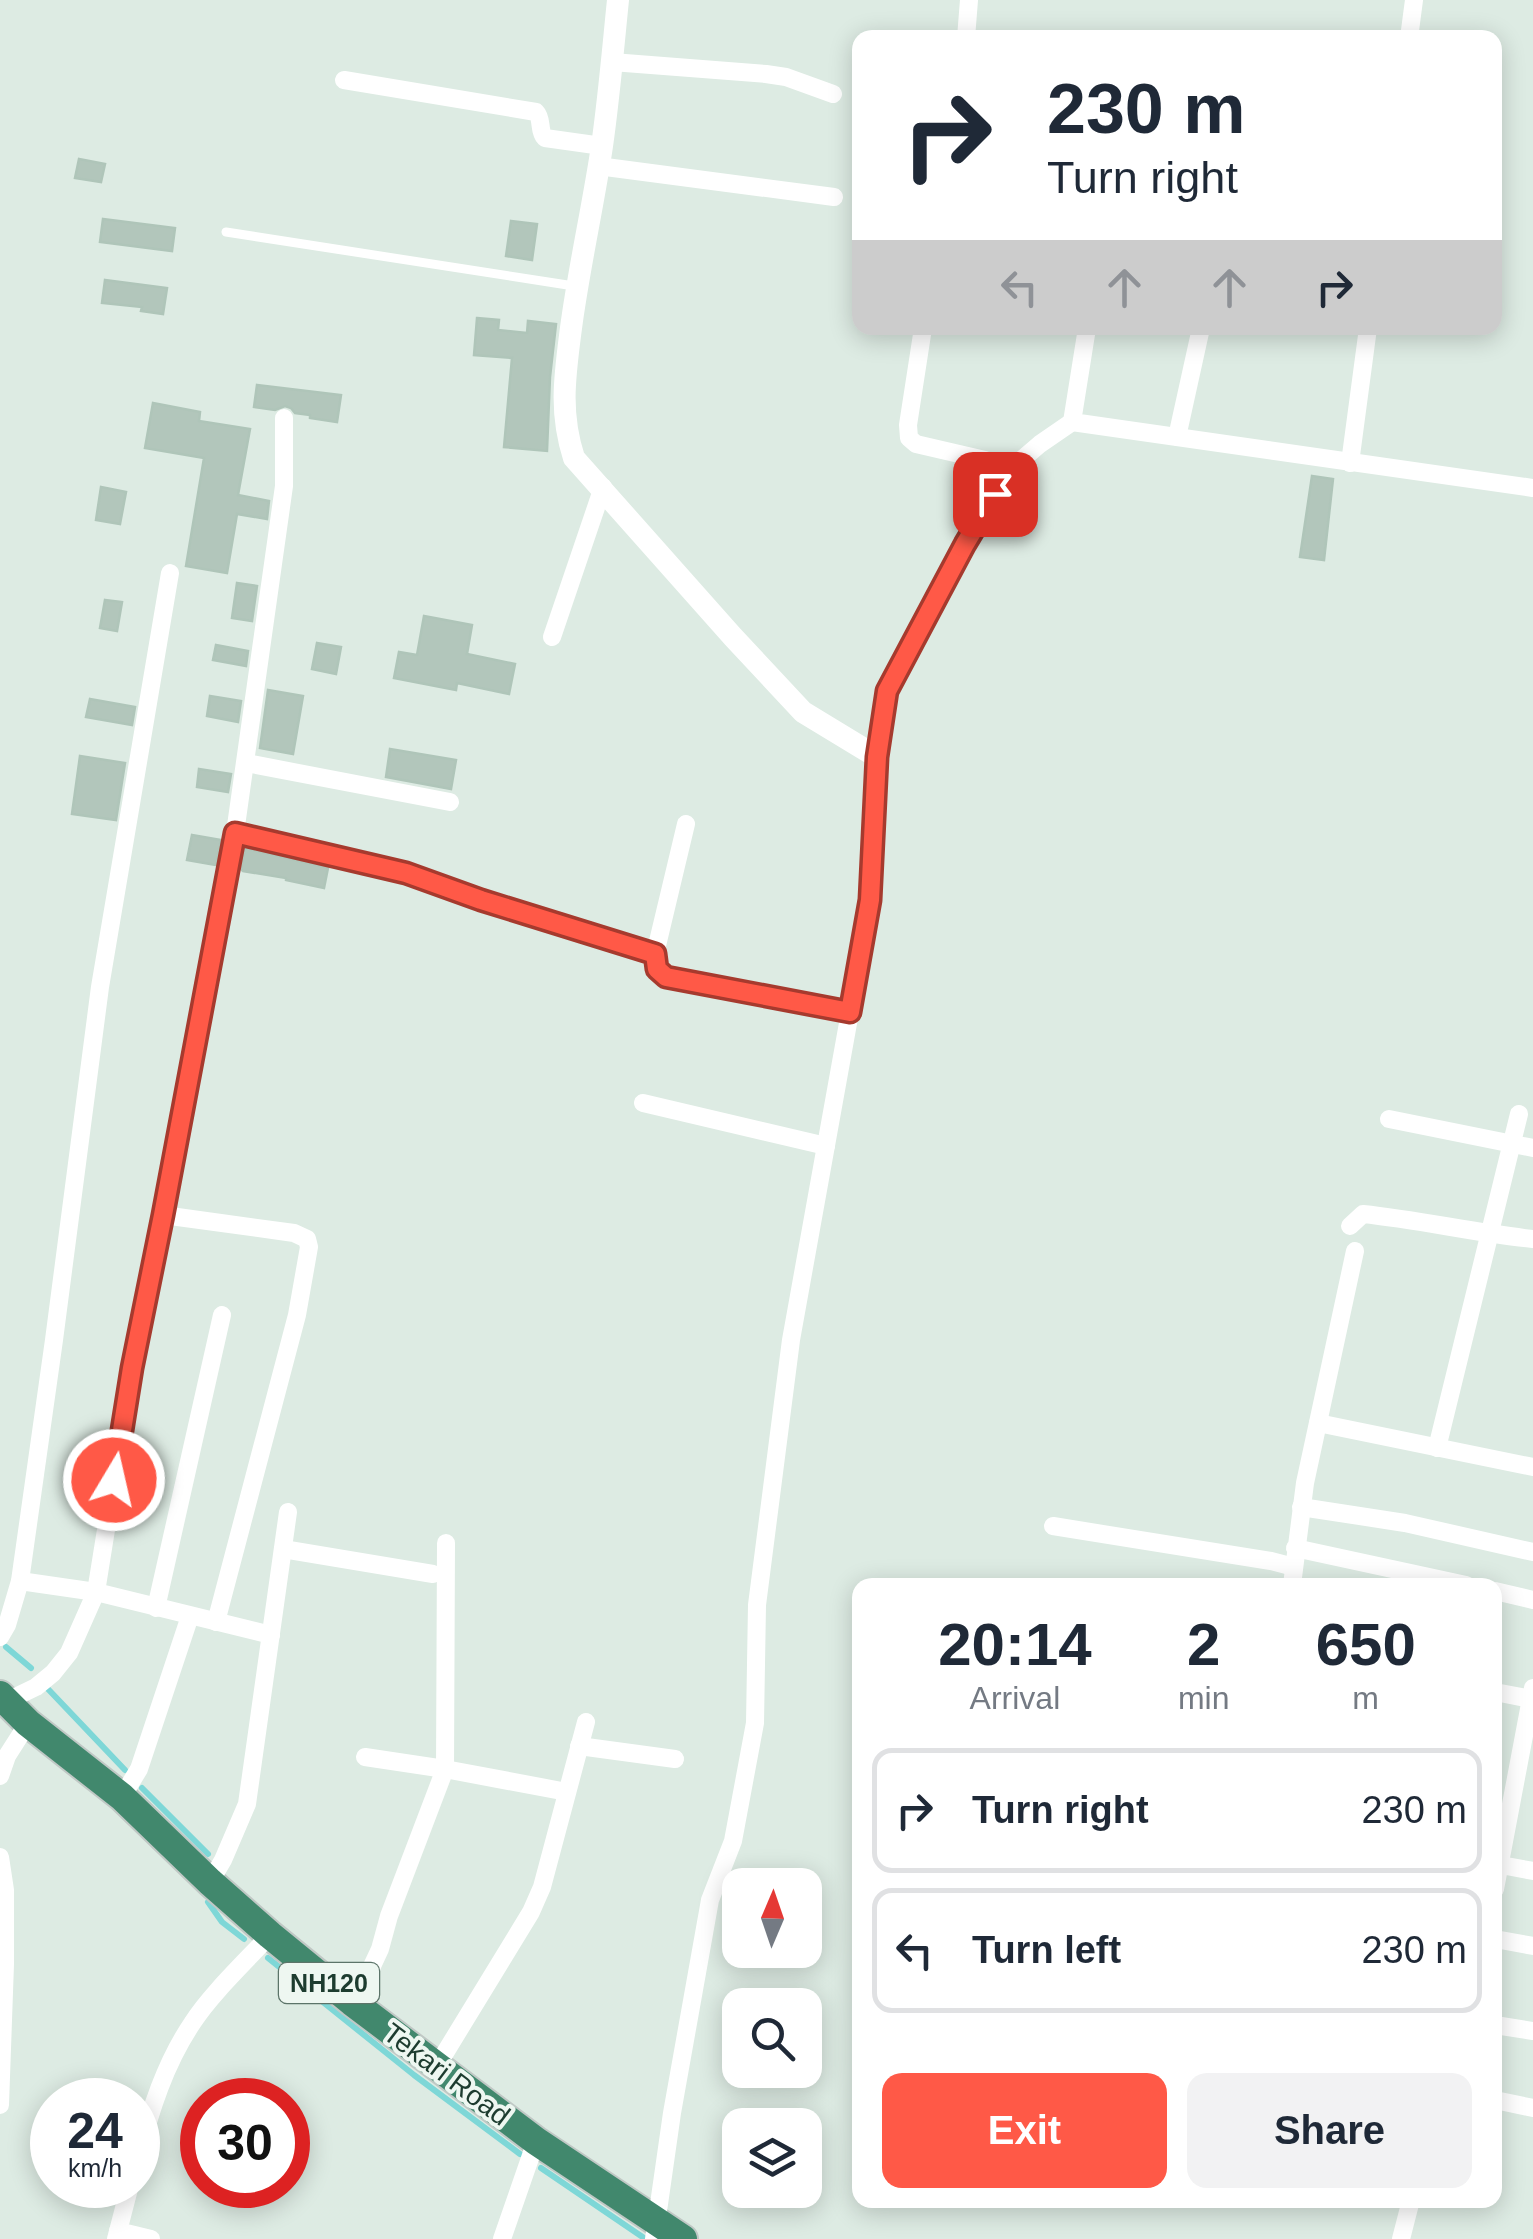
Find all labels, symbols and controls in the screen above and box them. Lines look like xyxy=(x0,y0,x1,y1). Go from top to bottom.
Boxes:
icon: right xyxy=(882,70,1012,200)
text: 230 m xyxy=(1047,70,1245,148)
text: Turn right xyxy=(1047,152,1238,203)
icon: left xyxy=(992,260,1047,315)
icon: ahead xyxy=(1097,260,1152,315)
icon: ahead xyxy=(1202,260,1257,315)
icon: right xyxy=(1307,260,1362,315)
pin xyxy=(953,452,1038,537)
icon: arrive xyxy=(968,467,1023,522)
position arrow xyxy=(62,1428,166,1532)
text: 20:14 xyxy=(938,1611,1092,1678)
text: 2 xyxy=(1187,1611,1220,1678)
text: 650 xyxy=(1316,1611,1416,1678)
text: Arrival xyxy=(970,1680,1060,1716)
text: min xyxy=(1178,1680,1229,1716)
text: m xyxy=(1352,1680,1379,1716)
icon: right xyxy=(887,1783,942,1838)
text: Turn right xyxy=(972,1789,1149,1831)
text: 230 m xyxy=(1361,1789,1467,1831)
north arrow xyxy=(722,1868,822,1968)
map controls xyxy=(722,1868,822,2208)
icon: left xyxy=(887,1923,942,1978)
text: Turn left xyxy=(972,1929,1121,1971)
text: 230 m xyxy=(1361,1929,1467,1971)
road number: NH120 xyxy=(279,1963,379,2003)
button: search xyxy=(722,1988,822,2088)
street label: Tekari Road xyxy=(378,2017,516,2132)
button: Exit xyxy=(882,2073,1167,2188)
button: Share xyxy=(1187,2073,1472,2188)
speed limit sign: 30 xyxy=(180,2078,310,2208)
text: 24 xyxy=(67,2103,123,2159)
button: layers xyxy=(722,2108,822,2208)
text: km/h xyxy=(68,2154,122,2182)

